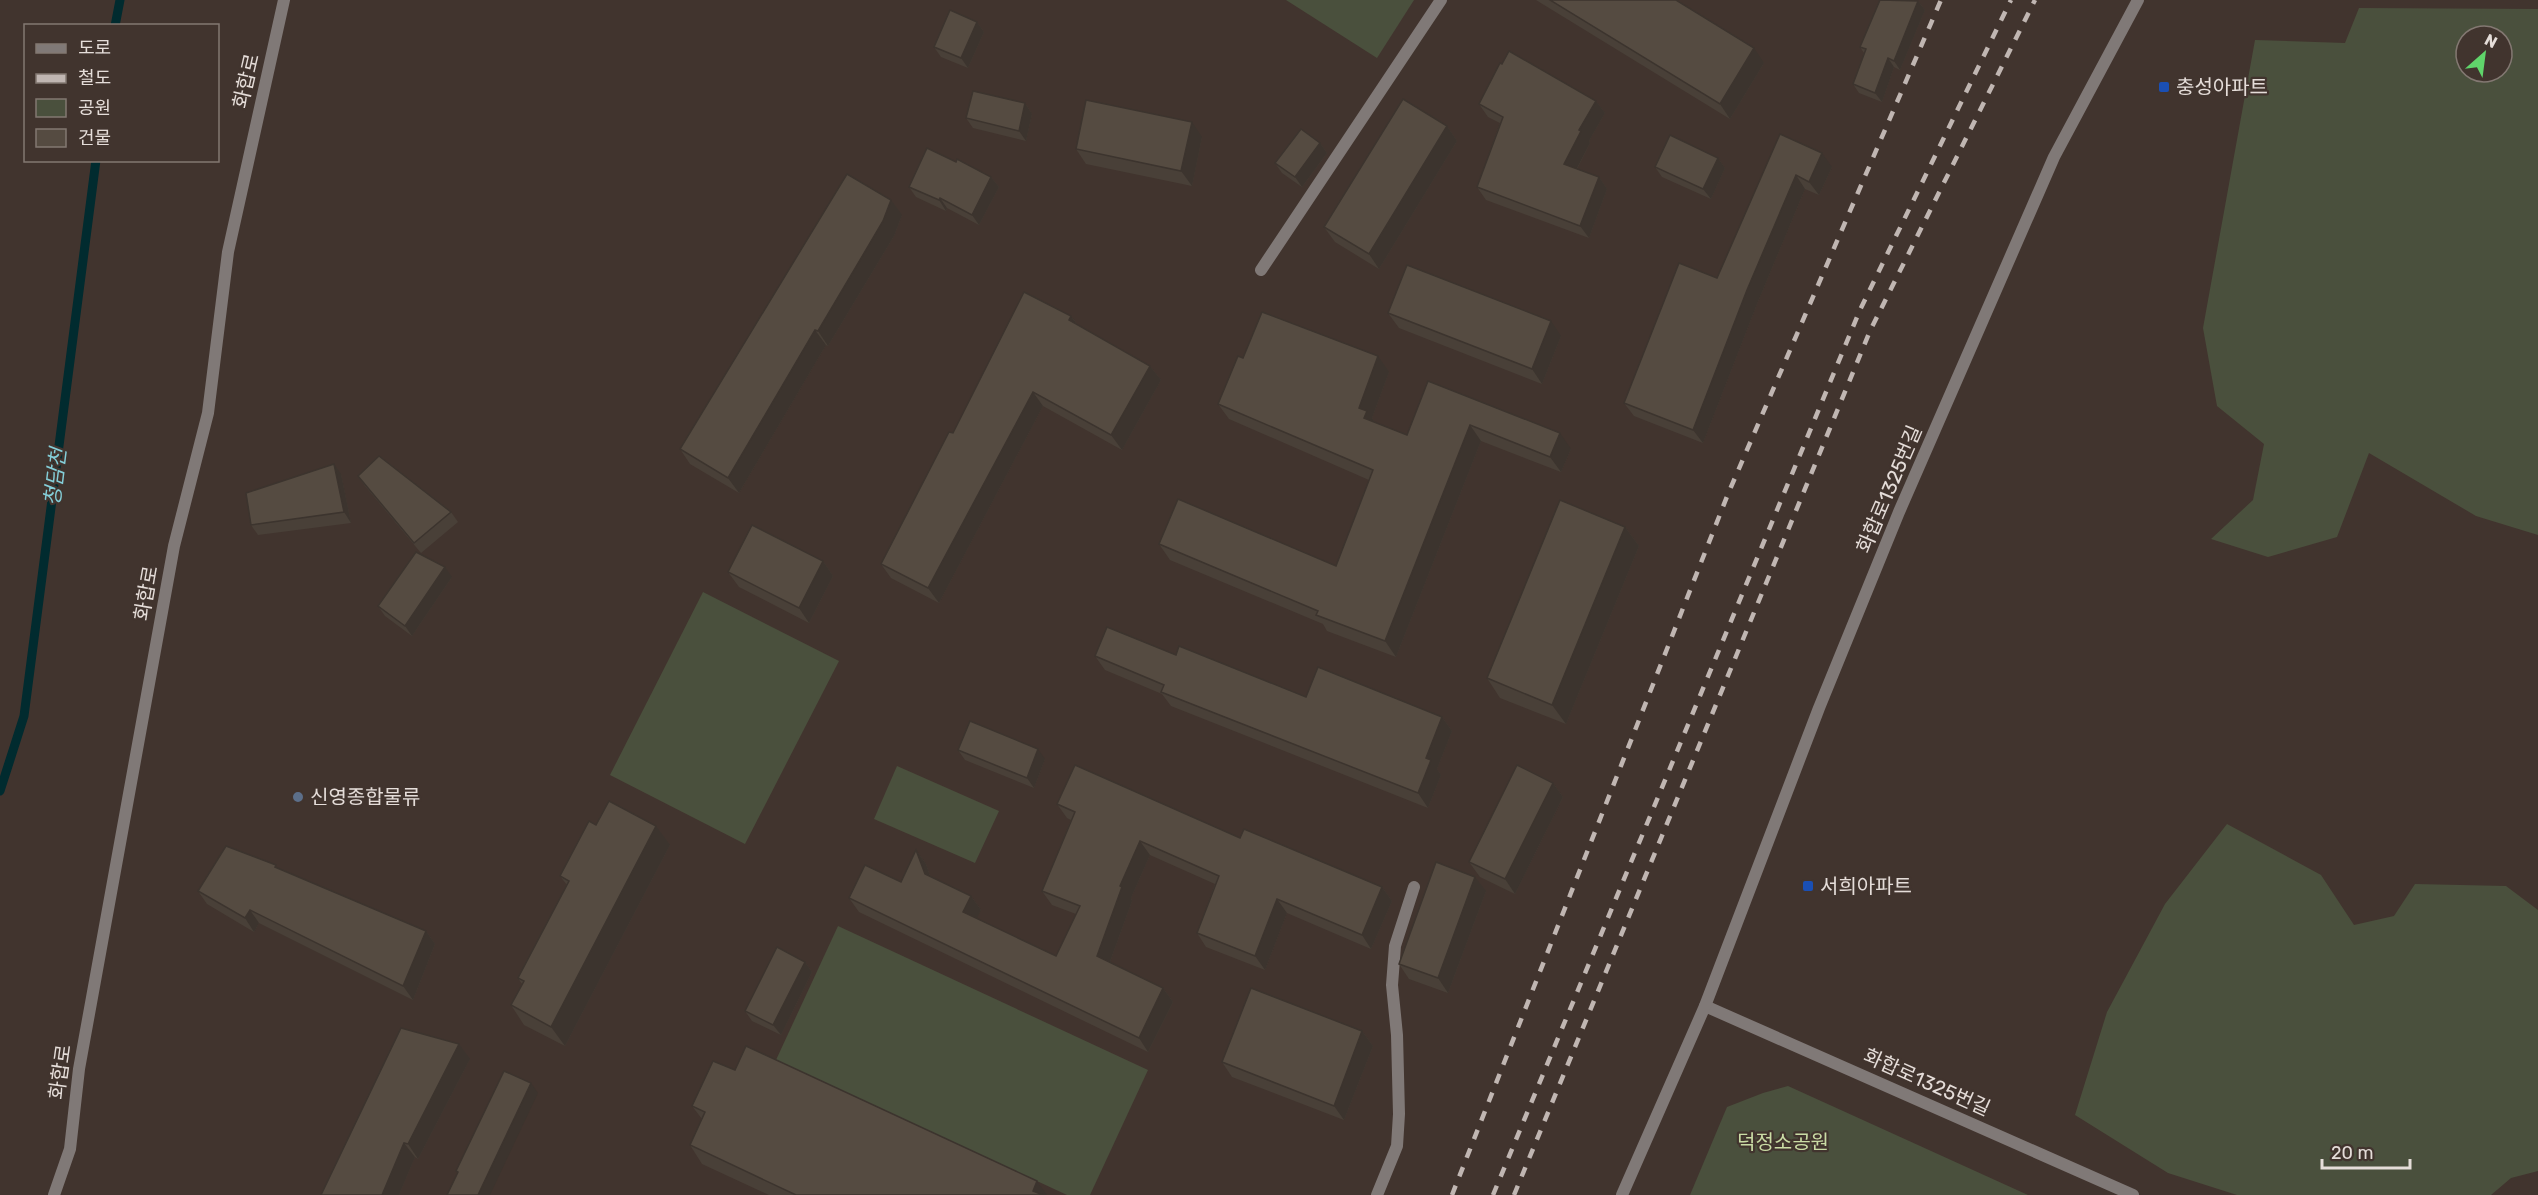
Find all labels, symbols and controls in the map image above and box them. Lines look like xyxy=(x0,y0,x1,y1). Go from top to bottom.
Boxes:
legend xyxy=(24,24,219,162)
north arrow xyxy=(2454,24,2514,84)
text: N xyxy=(2481,30,2500,52)
text: 도로 xyxy=(78,37,111,59)
street label: 화합로 xyxy=(228,51,264,111)
text: 철도 xyxy=(78,67,111,89)
place label: 충성아파트 xyxy=(2176,75,2268,99)
marker: 충성아파트 xyxy=(2157,80,2171,94)
text: 공원 xyxy=(78,97,111,119)
text: 건물 xyxy=(78,127,111,149)
street label: 화합로1325번길 xyxy=(1851,422,1927,556)
water label: 청담천 xyxy=(39,444,71,507)
street label: 화합로 xyxy=(129,564,163,622)
place label: 신영종합물류 xyxy=(310,785,420,809)
marker: 신영종합물류 xyxy=(291,790,305,804)
place label: 서희아파트 xyxy=(1820,874,1912,898)
marker: 서희아파트 xyxy=(1801,879,1815,893)
street label: 화합로 xyxy=(44,1043,76,1101)
street label: 화합로1325번길 xyxy=(1860,1043,1994,1121)
park label: 덕정소공원 xyxy=(1737,1130,1829,1154)
scale bar xyxy=(2322,1132,2410,1170)
text: 20 m xyxy=(2331,1142,2373,1164)

